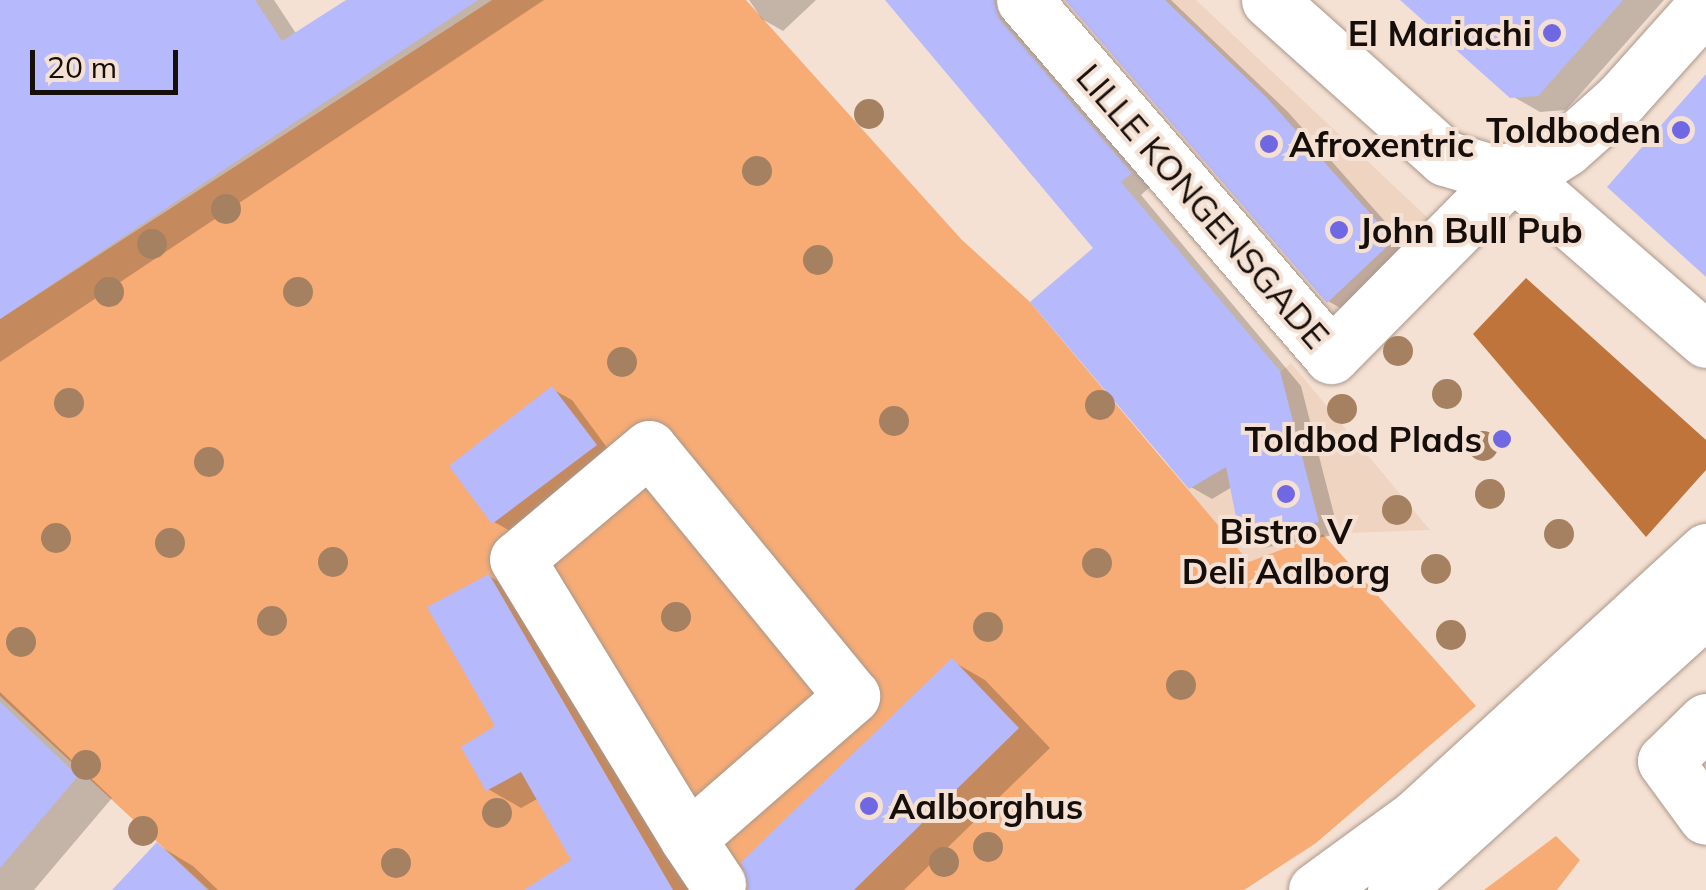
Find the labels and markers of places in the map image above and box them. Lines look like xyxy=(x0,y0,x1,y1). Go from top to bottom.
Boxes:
place label: El Mariachi xyxy=(1348,12,1532,54)
marker: El Mariachi xyxy=(1541,22,1563,44)
place label: Toldboden xyxy=(1486,109,1661,151)
marker: Toldboden xyxy=(1670,119,1692,141)
place label: Afroxentric xyxy=(1289,123,1474,165)
marker: Afroxentric xyxy=(1258,133,1280,155)
place label: John Bull Pub xyxy=(1359,209,1583,251)
marker: John Bull Pub xyxy=(1328,219,1350,241)
place label: Toldbod Plads xyxy=(1244,418,1482,460)
marker: Toldbod Plads xyxy=(1491,428,1513,450)
marker: Bistro V Deli Aalborg xyxy=(1275,483,1297,505)
place label: Bistro V Deli Aalborg xyxy=(1182,510,1390,592)
place label: Aalborghus xyxy=(889,785,1083,827)
marker: Aalborghus xyxy=(858,795,880,817)

